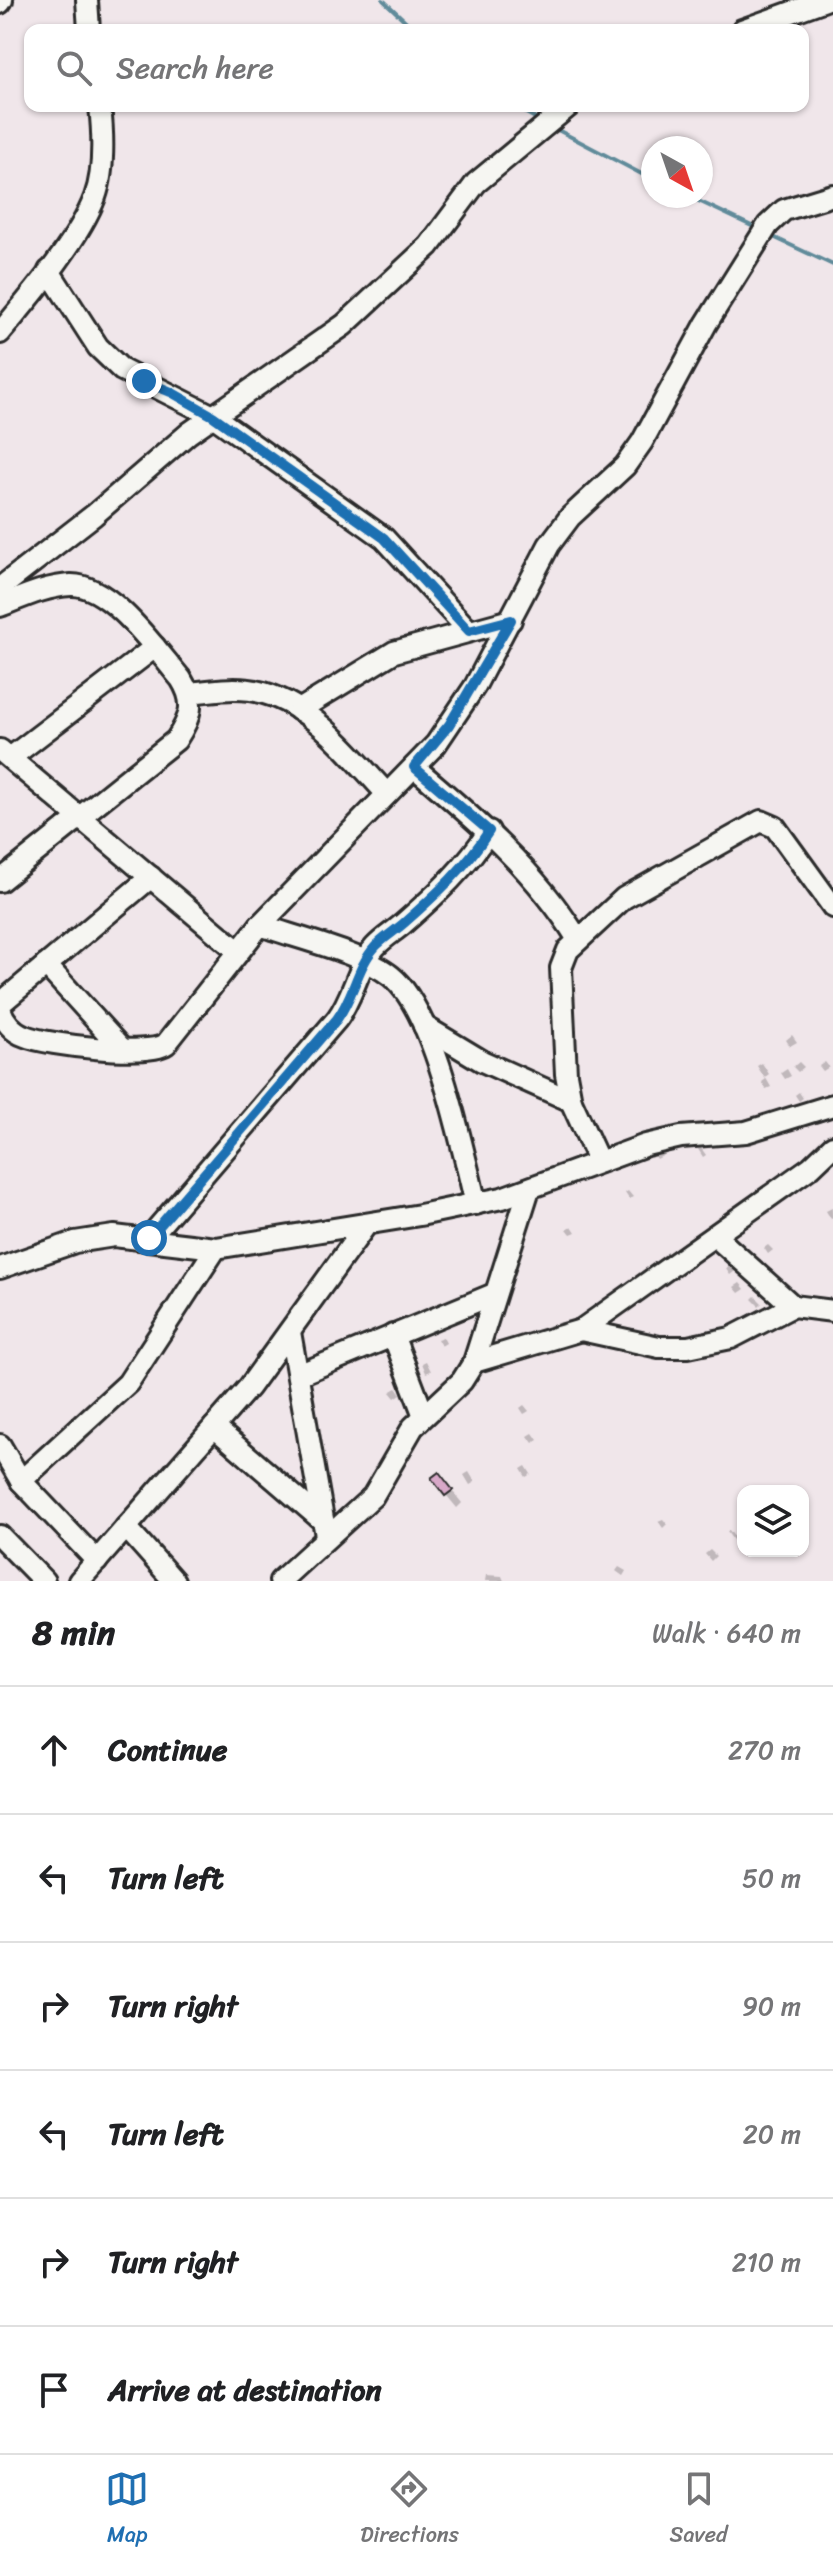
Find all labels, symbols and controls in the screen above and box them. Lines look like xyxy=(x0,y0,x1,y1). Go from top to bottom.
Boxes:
search box xyxy=(24,24,809,112)
text: Search here xyxy=(116,41,274,95)
icon: search xyxy=(52,46,96,90)
north arrow xyxy=(641,136,713,208)
route end xyxy=(126,363,162,399)
route start xyxy=(131,1220,167,1256)
map controls xyxy=(737,1485,809,1557)
button: layers xyxy=(737,1485,809,1557)
text: 8 min xyxy=(32,1603,115,1663)
text: Walk · 640 m xyxy=(652,1610,801,1656)
text: Continue xyxy=(108,1723,227,1777)
text: 270 m xyxy=(728,1727,801,1773)
icon: ahead xyxy=(32,1728,76,1772)
text: Turn left xyxy=(108,1851,224,1905)
text: 50 m xyxy=(742,1855,801,1901)
icon: left xyxy=(32,1856,76,1900)
text: Turn right xyxy=(108,1979,238,2033)
text: 90 m xyxy=(742,1983,801,2029)
icon: right xyxy=(32,1984,76,2028)
text: Turn left xyxy=(108,2107,224,2161)
text: 20 m xyxy=(743,2111,801,2157)
icon: left xyxy=(32,2112,76,2156)
text: Turn right xyxy=(108,2235,238,2289)
text: 210 m xyxy=(732,2239,801,2285)
icon: right xyxy=(32,2240,76,2284)
text: Arrive at destination xyxy=(108,2363,382,2417)
icon: arrive xyxy=(32,2368,76,2412)
tab: Map xyxy=(105,2467,149,2554)
tab: Directions xyxy=(360,2467,459,2554)
tab: Saved xyxy=(670,2467,728,2554)

